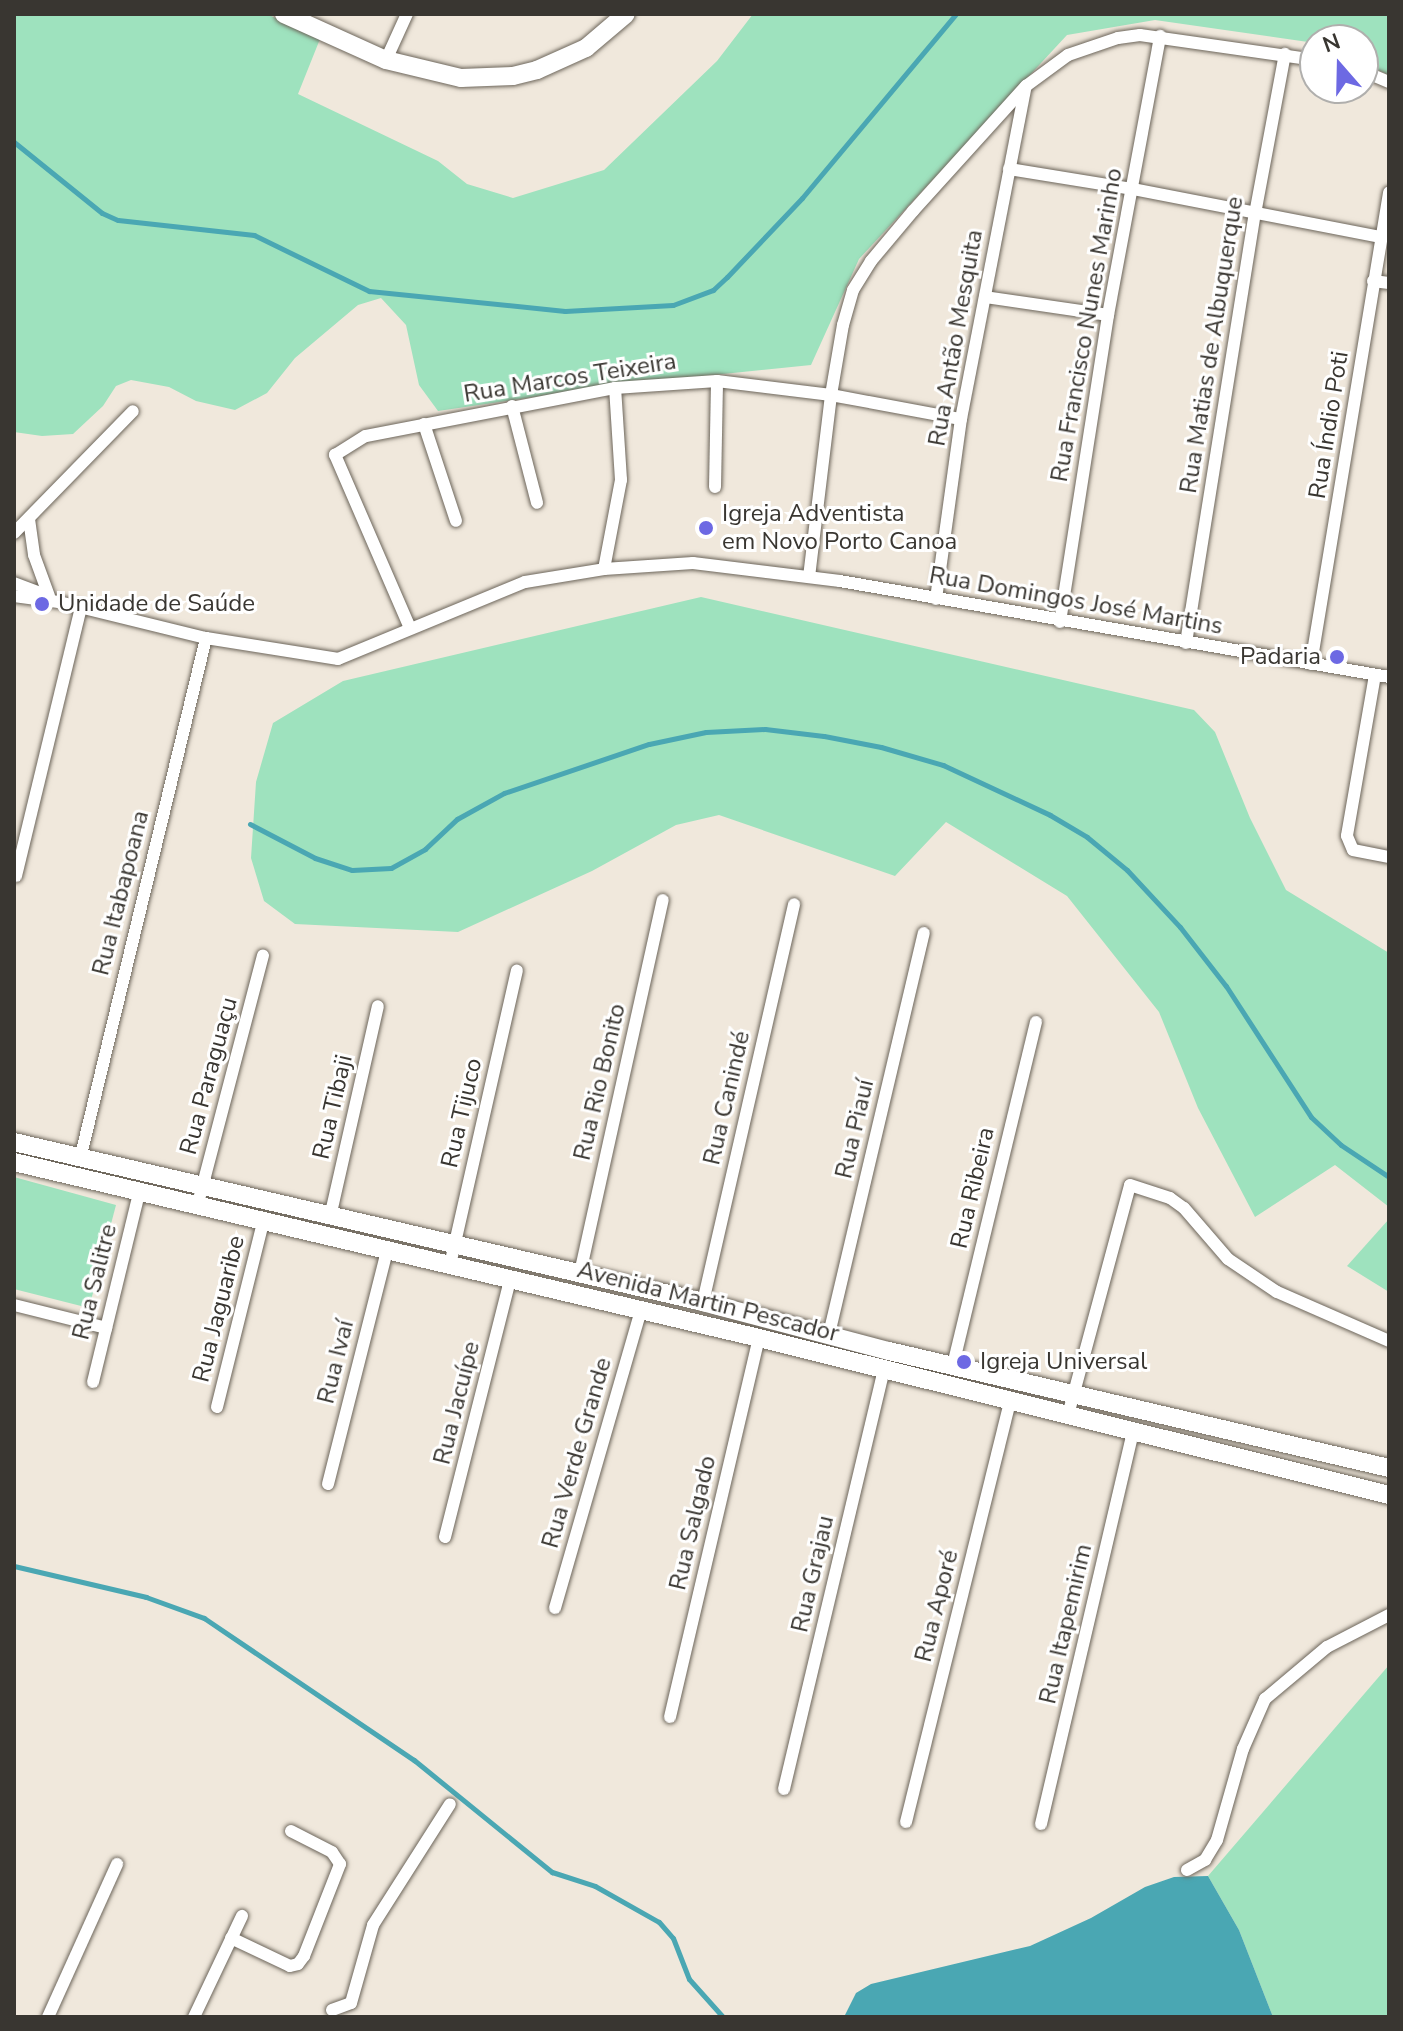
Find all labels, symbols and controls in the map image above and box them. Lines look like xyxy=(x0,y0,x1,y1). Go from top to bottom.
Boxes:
north arrow xyxy=(1299,24,1379,104)
text: N xyxy=(1319,26,1344,60)
street label: Rua Francisco Nunes Marinho xyxy=(1045,166,1129,484)
street label: Rua Matias de Albuquerque xyxy=(1174,195,1250,495)
street label: Rua Antão Mesquita xyxy=(923,228,989,448)
street label: Rua Marcos Teixeira xyxy=(462,347,678,409)
street label: Rua Índio Poti xyxy=(1303,349,1355,501)
place label: Igreja Adventista em Novo Porto Canoa xyxy=(722,500,957,556)
marker: Igreja Adventista em Novo Porto Canoa xyxy=(697,519,715,537)
street label: Rua Domingos José Martins xyxy=(927,561,1225,641)
place label: Unidade de Saúde xyxy=(58,590,255,618)
marker: Unidade de Saúde xyxy=(33,595,51,613)
place label: Padaria xyxy=(1240,643,1321,671)
marker: Padaria xyxy=(1328,648,1346,666)
street label: Rua Itabapoana xyxy=(87,808,155,978)
street label: Rua Paraguaçu xyxy=(174,994,244,1158)
street label: Rua Rio Bonito xyxy=(568,1001,632,1163)
street label: Rua Canindé xyxy=(698,1028,756,1168)
street label: Rua Tibaji xyxy=(307,1052,359,1162)
street label: Rua Tijuco xyxy=(435,1055,489,1171)
street label: Rua Piauí xyxy=(830,1077,880,1181)
street label: Rua Ribeira xyxy=(945,1125,1001,1251)
street label: Rua Salitre xyxy=(67,1221,123,1343)
street label: Rua Jaguaribe xyxy=(187,1233,251,1385)
street label: Avenida Martin Pescador xyxy=(574,1256,842,1348)
street label: Rua Ivaí xyxy=(312,1317,360,1407)
street label: Rua Jacuípe xyxy=(428,1338,486,1468)
place label: Igreja Universal xyxy=(980,1348,1147,1376)
marker: Igreja Universal xyxy=(955,1353,973,1371)
street label: Rua Verde Grande xyxy=(536,1355,618,1551)
street label: Rua Salgado xyxy=(664,1453,722,1593)
street label: Rua Grajau xyxy=(786,1513,840,1635)
street label: Rua Itapemirim xyxy=(1034,1541,1098,1707)
street label: Rua Aporé xyxy=(909,1547,965,1665)

